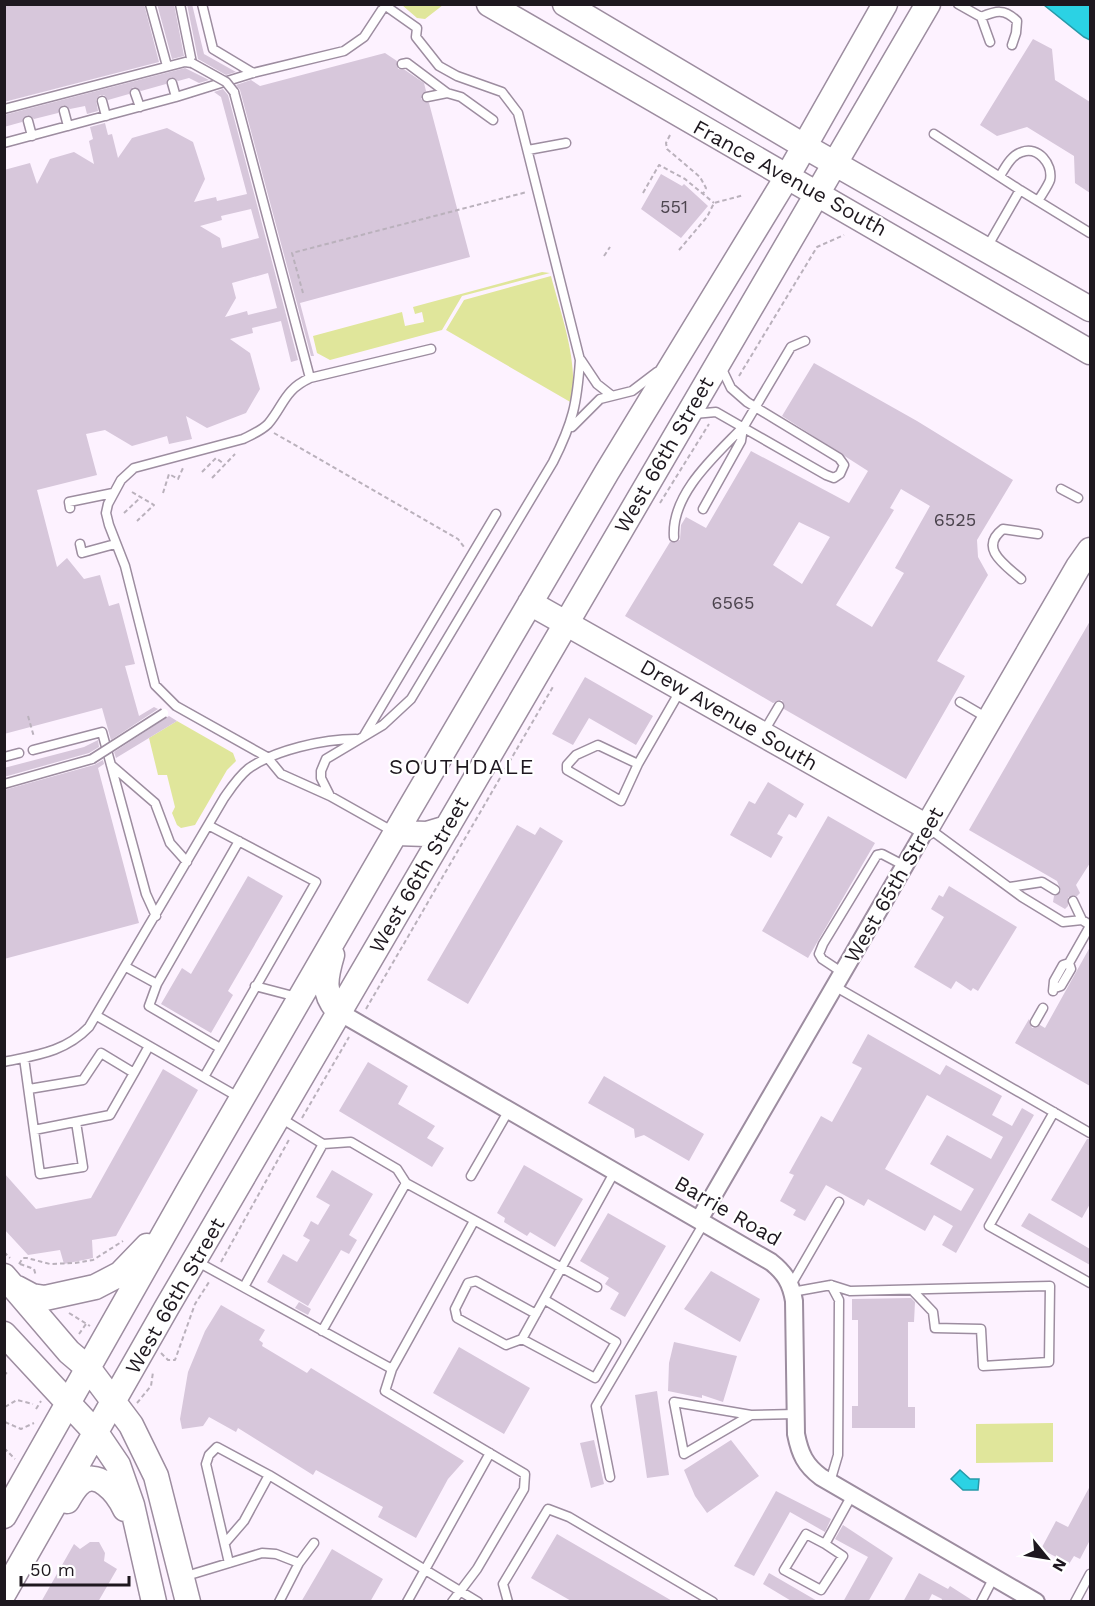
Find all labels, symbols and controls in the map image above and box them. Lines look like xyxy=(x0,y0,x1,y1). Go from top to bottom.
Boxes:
street label: France Avenue South xyxy=(689,114,891,241)
house number: 551 xyxy=(660,196,688,217)
street label: West 66th Street xyxy=(609,372,719,537)
house number: 6525 xyxy=(934,509,976,530)
house number: 6565 xyxy=(712,592,754,613)
street label: Drew Avenue South xyxy=(636,654,822,776)
district label: SOUTHDALE xyxy=(389,754,535,779)
street label: West 66th Street xyxy=(364,792,474,957)
street label: West 65th Street xyxy=(839,802,948,967)
street label: Barrie Road xyxy=(671,1170,786,1251)
street label: West 66th Street xyxy=(120,1213,230,1378)
north arrow xyxy=(1017,1528,1077,1588)
scale bar xyxy=(21,1549,129,1587)
text: N xyxy=(1048,1555,1071,1575)
text: 50 m xyxy=(30,1559,75,1580)

